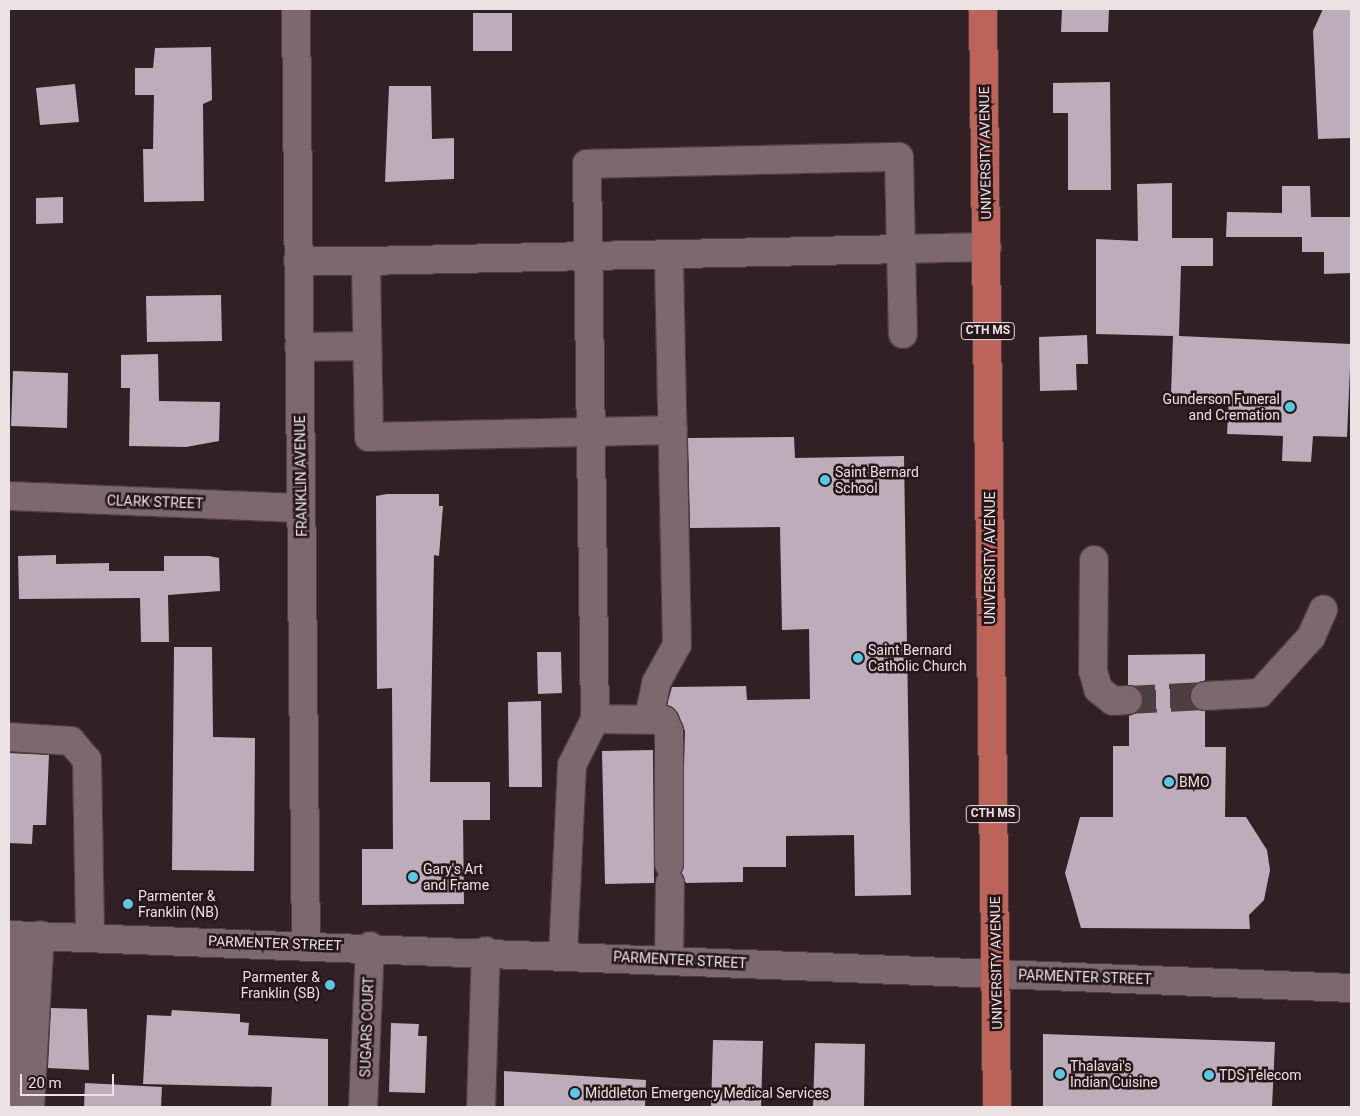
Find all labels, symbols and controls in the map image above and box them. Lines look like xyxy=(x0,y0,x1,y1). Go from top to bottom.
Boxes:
street label: UNIVERSITY AVENUE xyxy=(975,86,995,220)
road number: CTH MS xyxy=(960,322,1016,341)
place label: Gunderson Funeral and Cremation xyxy=(1163,391,1280,424)
marker: Gunderson Funeral and Cremation xyxy=(1284,401,1296,413)
street label: FRANKLIN AVENUE xyxy=(292,415,310,537)
place label: Saint Bernard School xyxy=(835,464,919,497)
marker: Saint Bernard School xyxy=(819,474,831,486)
street label: UNIVERSITY AVENUE xyxy=(982,491,998,625)
street label: CLARK STREET xyxy=(106,492,204,512)
place label: Saint Bernard Catholic Church xyxy=(868,642,967,674)
marker: Saint Bernard Catholic Church xyxy=(852,652,864,664)
place label: BMO xyxy=(1179,774,1210,790)
marker: BMO xyxy=(1163,776,1175,788)
road number: CTH MS xyxy=(966,804,1020,824)
place label: Gary's Art and Frame xyxy=(423,861,489,894)
marker: Gary's Art and Frame xyxy=(407,871,419,883)
place label: Parmenter & Franklin (NB) xyxy=(138,888,219,920)
street label: UNIVERSITY AVENUE xyxy=(986,896,1006,1030)
marker: Parmenter & Franklin (NB) xyxy=(122,898,134,910)
street label: PARMENTER STREET xyxy=(208,932,342,954)
street label: PARMENTER STREET xyxy=(613,948,747,972)
street label: PARMENTER STREET xyxy=(1018,966,1152,988)
place label: Parmenter & Franklin (SB) xyxy=(241,969,320,1002)
street label: SUGARS COURT xyxy=(357,976,377,1078)
marker: Parmenter & Franklin (SB) xyxy=(324,979,336,991)
place label: Thalavai's Indian Cuisine xyxy=(1070,1058,1158,1090)
scale bar xyxy=(22,1064,116,1096)
place label: TDS Telecom xyxy=(1219,1067,1302,1083)
marker: Thalavai's Indian Cuisine xyxy=(1054,1068,1066,1080)
marker: TDS Telecom xyxy=(1203,1069,1215,1081)
text: 20 m xyxy=(28,1074,62,1092)
place label: Middleton Emergency Medical Services xyxy=(585,1085,829,1101)
marker: Middleton Emergency Medical Services xyxy=(569,1087,581,1099)

